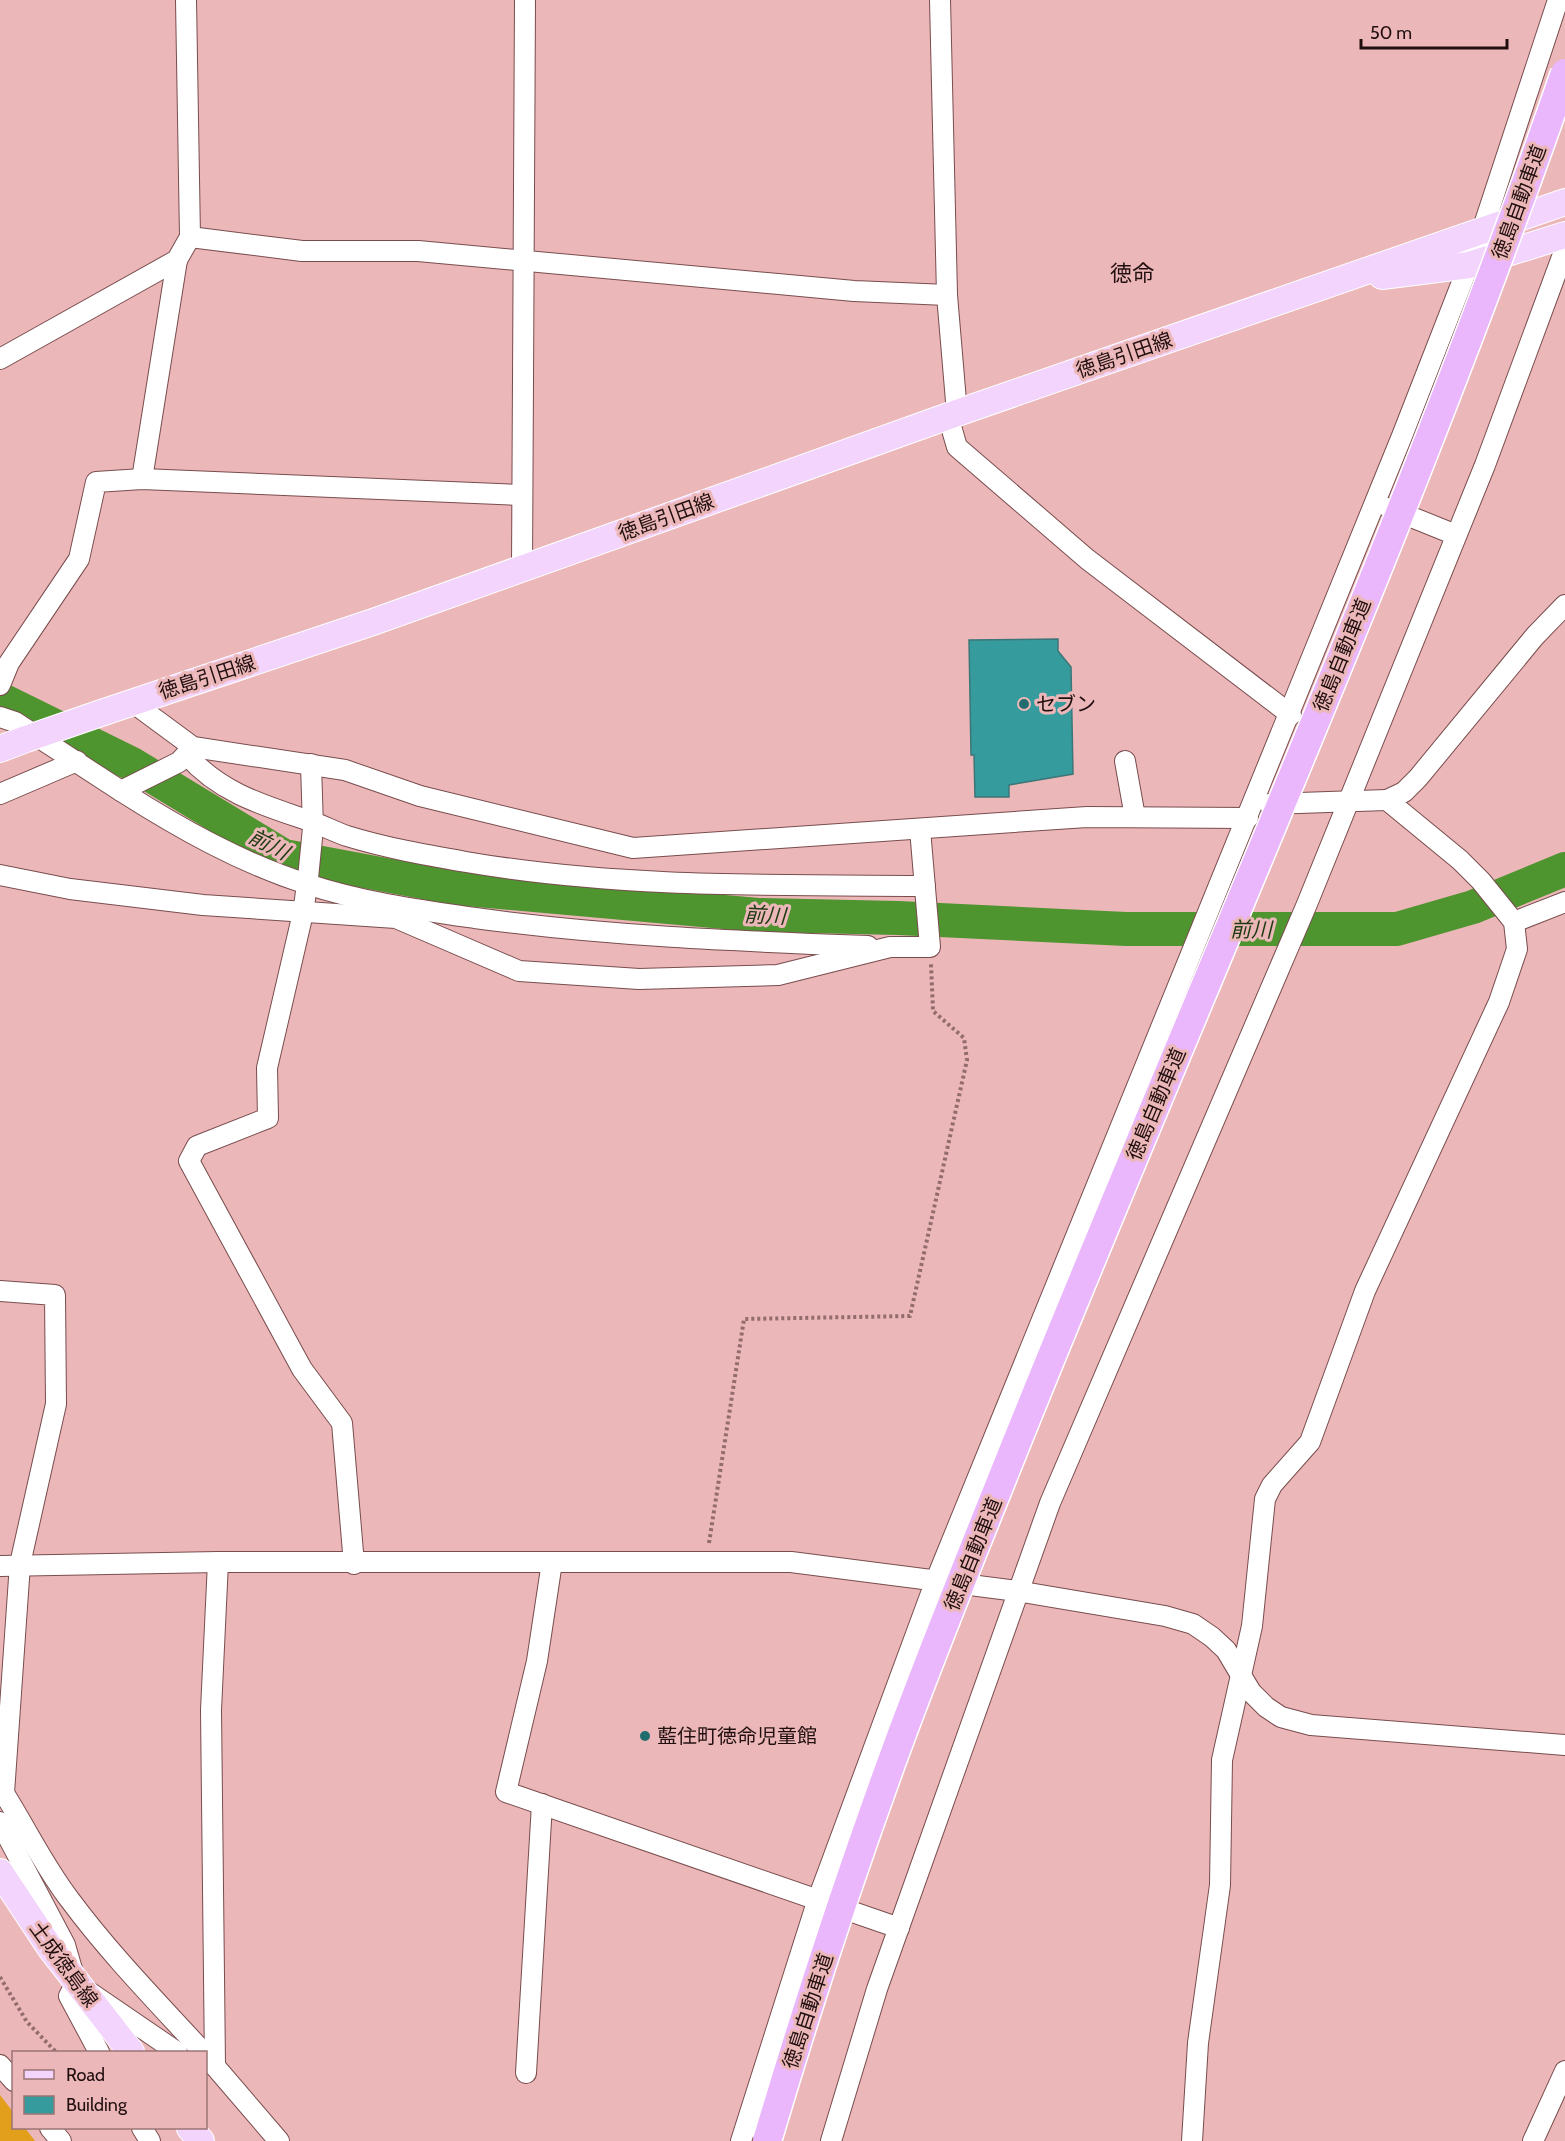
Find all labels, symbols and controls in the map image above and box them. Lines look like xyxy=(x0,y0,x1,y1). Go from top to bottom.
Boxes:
scale bar xyxy=(1361,12,1506,50)
text: 50 m xyxy=(1370,22,1412,44)
street label: 徳島自動車道 xyxy=(1487,142,1551,262)
district label: 徳命 xyxy=(1110,260,1154,287)
street label: 徳島引田線 xyxy=(1073,327,1175,383)
street label: 徳島引田線 xyxy=(615,489,717,545)
street label: 徳島自動車道 xyxy=(1308,595,1376,715)
street label: 徳島引田線 xyxy=(156,650,258,704)
place label: セブン xyxy=(1036,692,1096,716)
marker: セブン xyxy=(1017,697,1031,711)
water label: 前川 xyxy=(245,823,295,866)
water label: 前川 xyxy=(743,901,789,929)
water label: 前川 xyxy=(1230,917,1274,942)
street label: 徳島自動車道 xyxy=(1122,1044,1190,1164)
street label: 徳島自動車道 xyxy=(939,1494,1007,1614)
place label: 藍住町徳命児童館 xyxy=(657,1724,817,1748)
marker: 藍住町徳命児童館 xyxy=(638,1729,652,1743)
street label: 土成徳島線 xyxy=(25,1916,103,2012)
street label: 徳島自動車道 xyxy=(778,1950,838,2072)
legend xyxy=(12,2051,207,2129)
text: Road xyxy=(66,2064,105,2086)
text: Building xyxy=(66,2094,128,2116)

